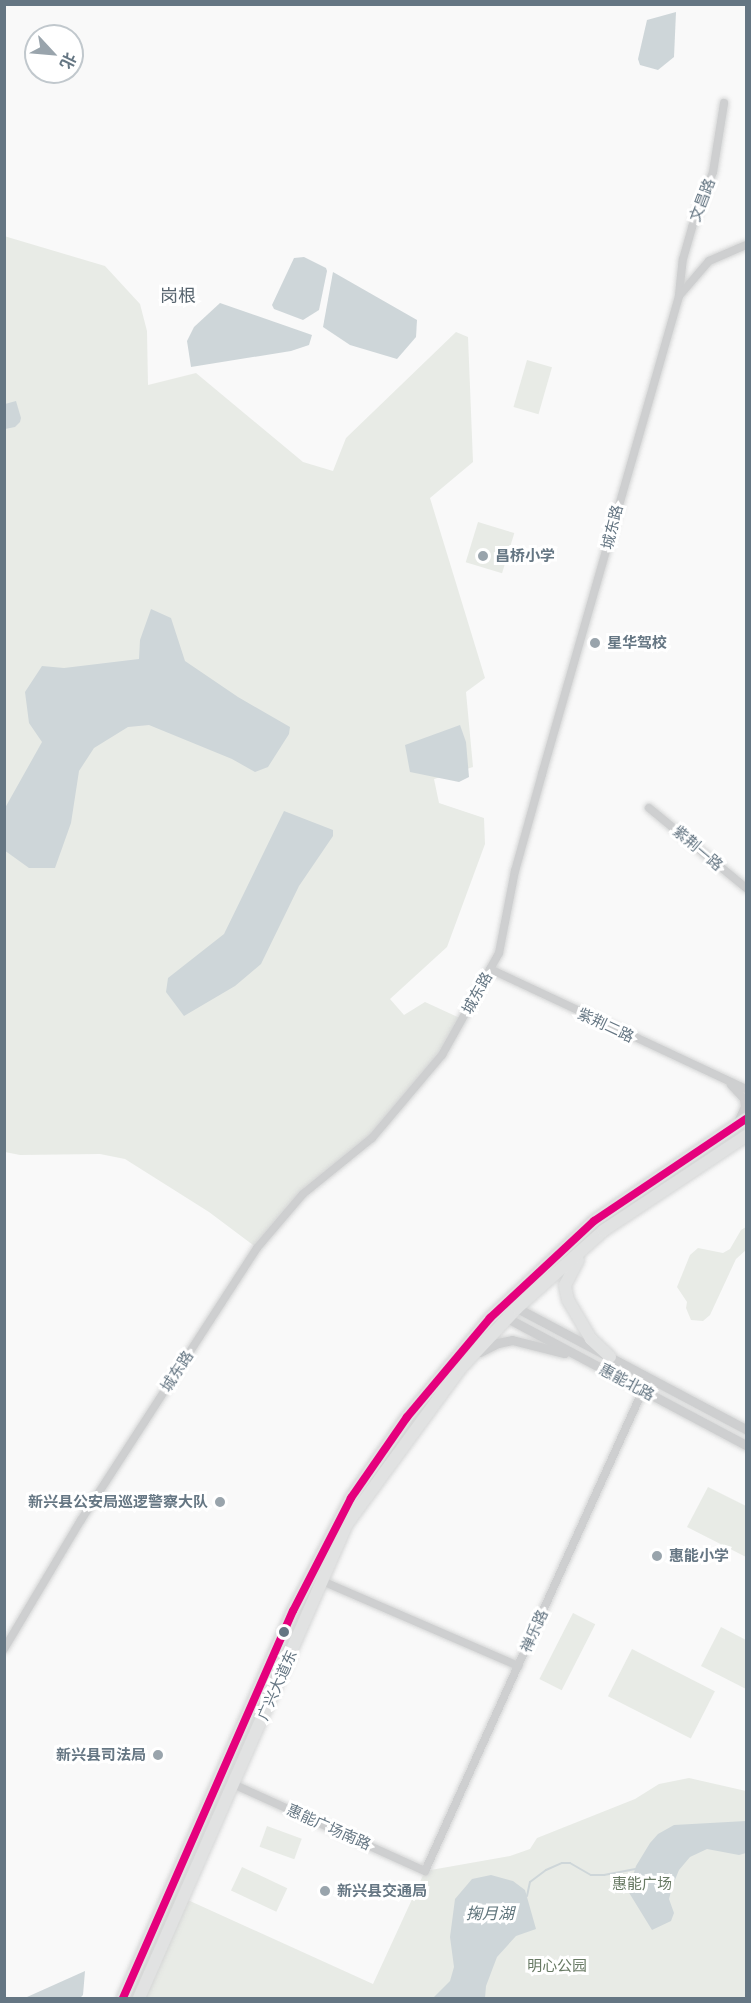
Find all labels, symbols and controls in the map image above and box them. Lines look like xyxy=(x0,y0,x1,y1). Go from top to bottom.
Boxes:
north arrow xyxy=(24,24,84,84)
text: 北 xyxy=(57,50,80,72)
street label: 文昌路 xyxy=(686,176,718,224)
district label: 岗根 xyxy=(160,285,196,307)
street label: 城东路 xyxy=(598,503,626,551)
place label: 昌桥小学 xyxy=(495,547,555,565)
marker: 昌桥小学 xyxy=(476,549,490,563)
place label: 星华驾校 xyxy=(607,634,667,652)
marker: 星华驾校 xyxy=(588,636,602,650)
street label: 紫荆一路 xyxy=(669,822,727,874)
street label: 城东路 xyxy=(458,969,496,1017)
street label: 紫荆二路 xyxy=(575,1004,637,1046)
street label: 城东路 xyxy=(157,1347,197,1395)
street label: 惠能北路 xyxy=(596,1360,658,1404)
place label: 新兴县公安局巡逻警察大队 xyxy=(28,1493,208,1511)
marker: 新兴县公安局巡逻警察大队 xyxy=(213,1495,227,1509)
place label: 惠能小学 xyxy=(669,1547,729,1565)
marker: 惠能小学 xyxy=(650,1549,664,1563)
street label: 禅乐路 xyxy=(517,1607,551,1655)
unlabelled marker xyxy=(278,1626,290,1638)
street label: 广兴大道东 xyxy=(254,1647,300,1723)
place label: 新兴县司法局 xyxy=(56,1746,146,1764)
marker: 新兴县司法局 xyxy=(151,1748,165,1762)
street label: 惠能广场南路 xyxy=(284,1800,374,1854)
park label: 惠能广场 xyxy=(612,1875,672,1893)
place label: 新兴县交通局 xyxy=(337,1882,427,1900)
marker: 新兴县交通局 xyxy=(318,1884,332,1898)
water label: 掬月湖 xyxy=(466,1903,514,1923)
park label: 明心公园 xyxy=(527,1957,587,1975)

